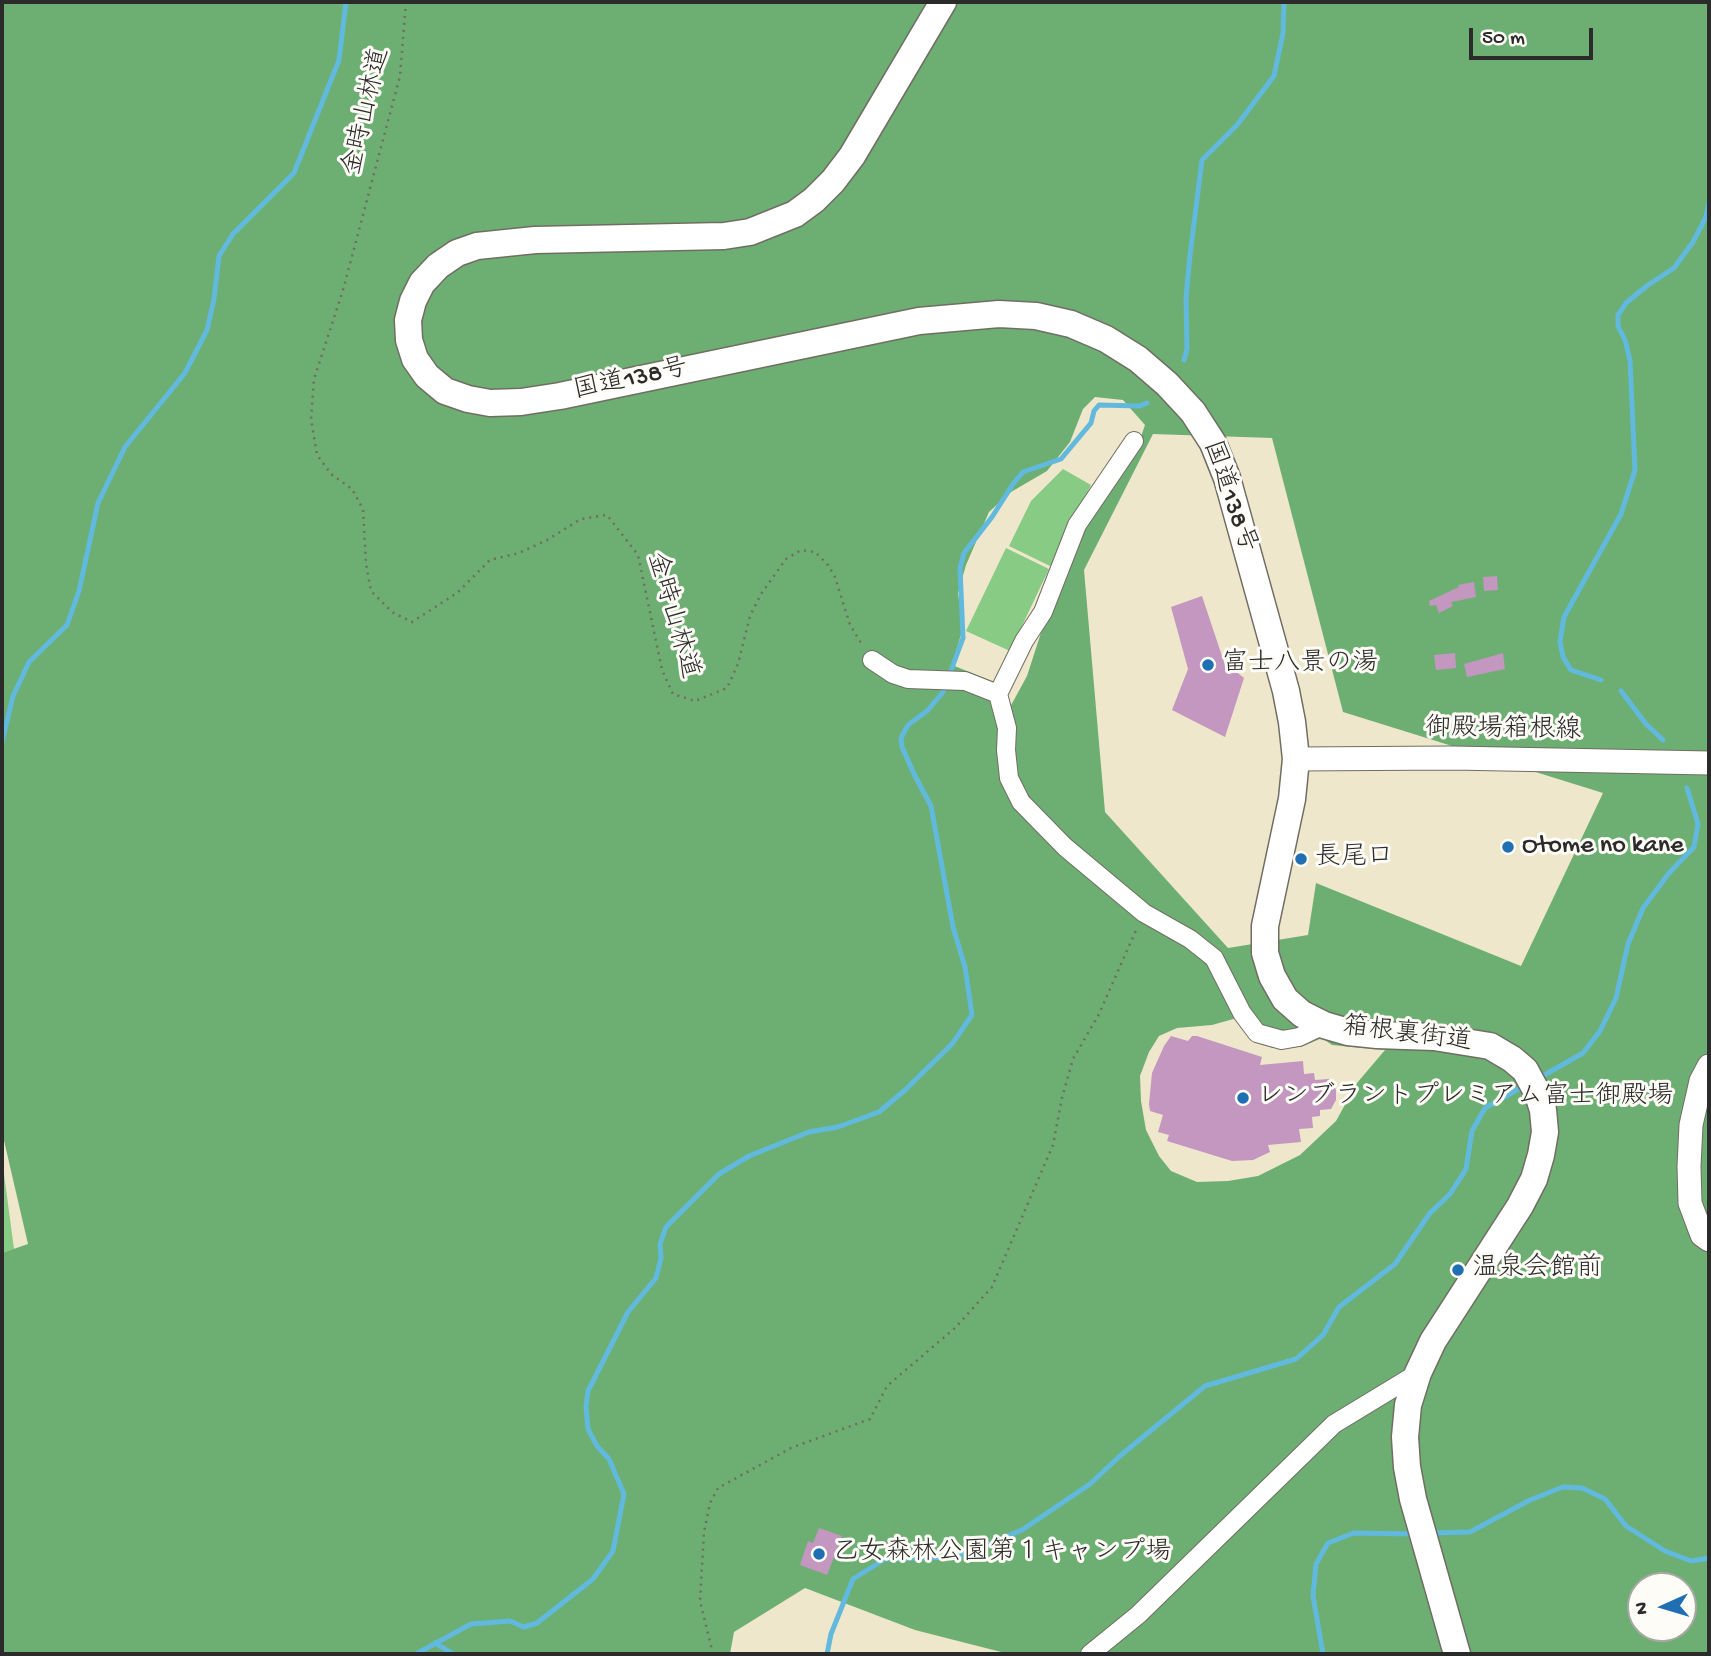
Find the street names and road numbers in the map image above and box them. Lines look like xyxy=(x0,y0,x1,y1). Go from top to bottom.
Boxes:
street label: 金時山林道 xyxy=(338,45,398,179)
street label: 国道138号 xyxy=(571,354,691,408)
street label: 国道138号 xyxy=(1194,437,1262,557)
street label: 金時山林道 xyxy=(638,549,704,683)
street label: 御殿場箱根線 xyxy=(1425,714,1581,748)
street label: 箱根裏街道 xyxy=(1341,1013,1473,1059)

